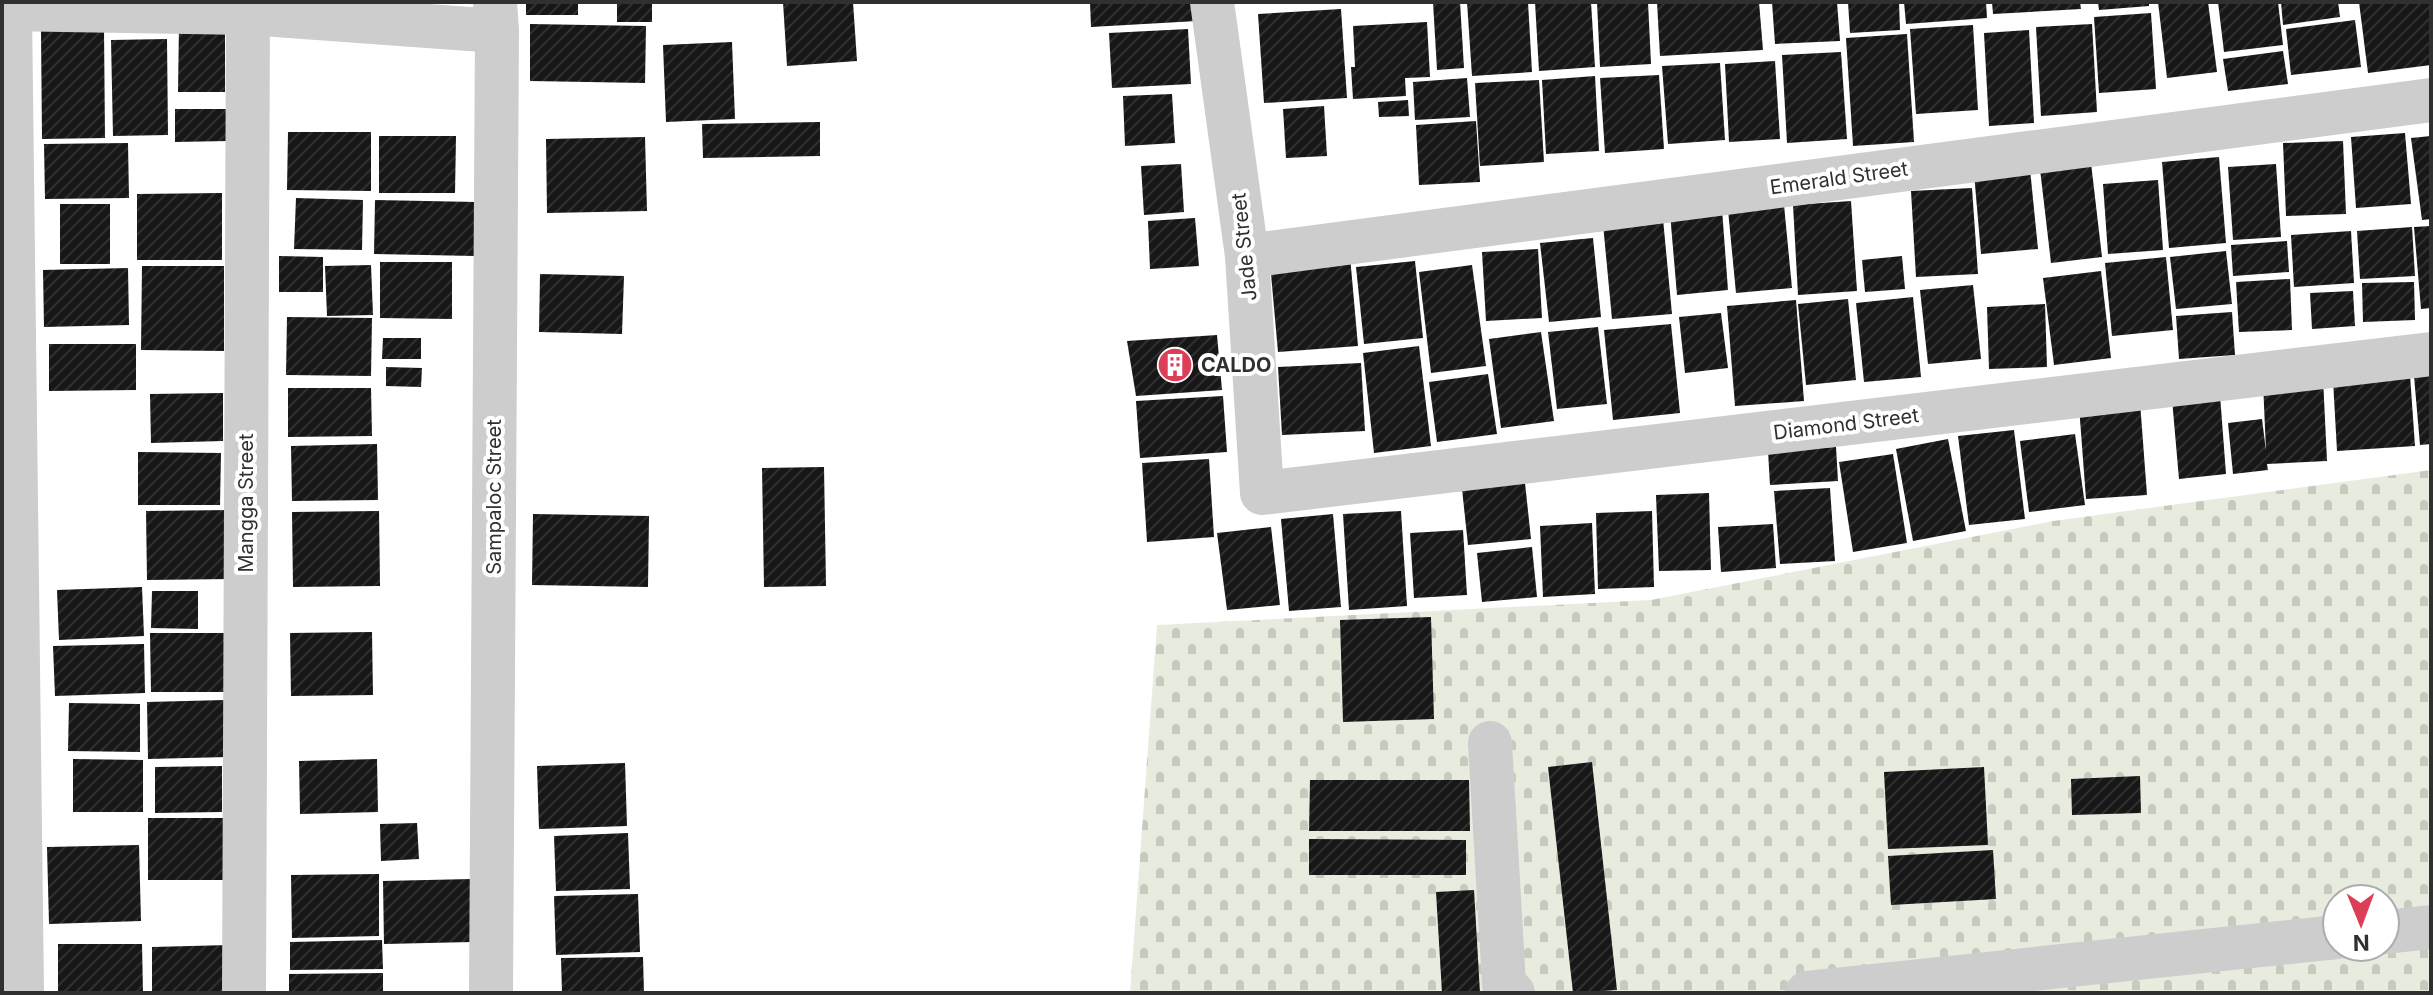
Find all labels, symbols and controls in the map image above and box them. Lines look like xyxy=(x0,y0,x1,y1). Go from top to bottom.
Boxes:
street label: Emerald Street xyxy=(1768,156,1910,200)
street label: Jade Street xyxy=(1226,191,1262,302)
building icon: CALDO xyxy=(1156,346,1194,384)
place label: CALDO xyxy=(1201,353,1271,377)
street label: Diamond Street xyxy=(1772,403,1920,445)
street label: Sampaloc Street xyxy=(482,419,506,575)
street label: Mangga Street xyxy=(234,433,258,572)
north arrow xyxy=(2321,883,2401,963)
text: N xyxy=(2353,930,2370,956)

